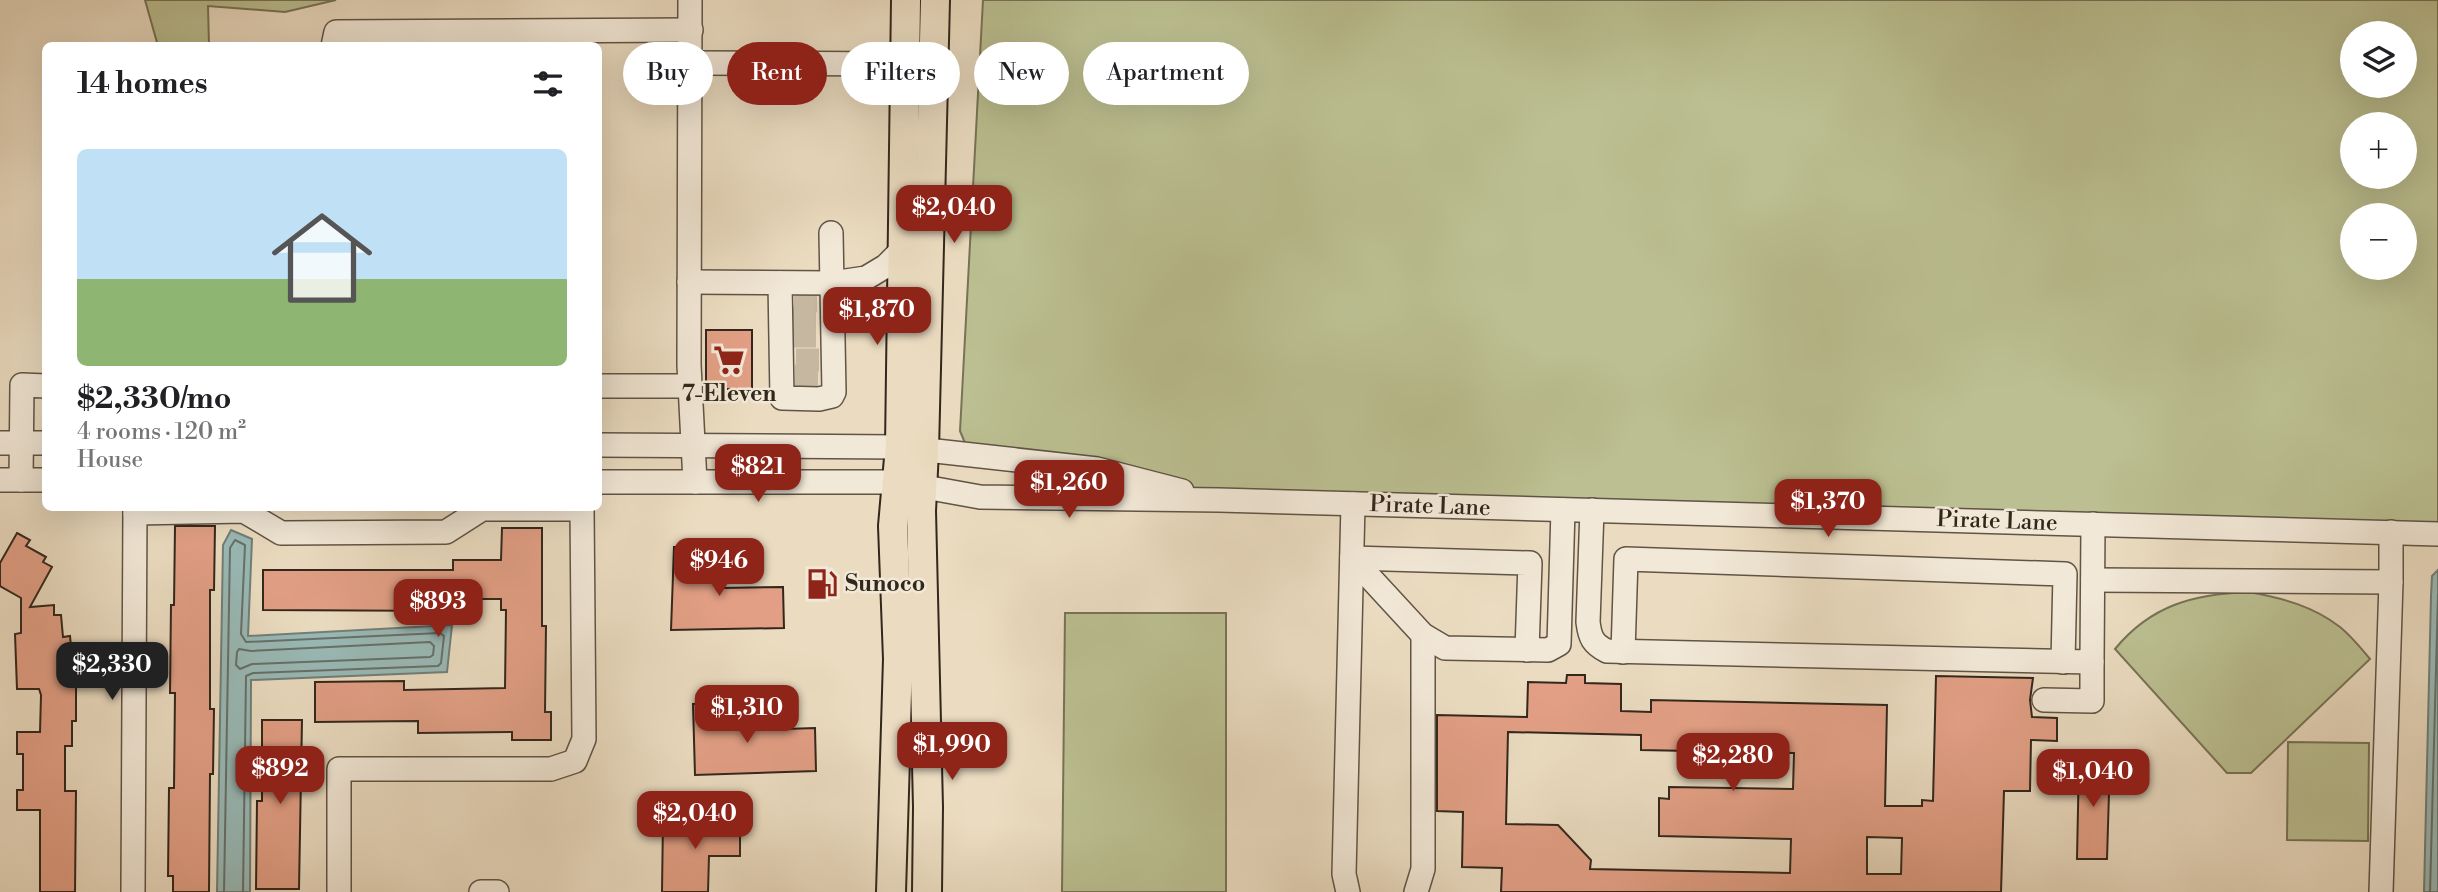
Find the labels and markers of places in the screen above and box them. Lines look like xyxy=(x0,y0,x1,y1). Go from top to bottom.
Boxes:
pin: $2,040 xyxy=(897,186,1011,245)
pin: $1,870 xyxy=(820,288,934,347)
supermarket icon: 7-Eleven xyxy=(712,343,746,377)
place label: 7-Eleven xyxy=(682,380,776,408)
pin: $821 xyxy=(717,444,799,504)
pin: $1,260 xyxy=(1012,461,1126,520)
pin: $1,370 xyxy=(1771,480,1885,539)
pin: $946 xyxy=(678,538,760,598)
fuel station icon: Sunoco xyxy=(805,567,839,601)
place label: Sunoco xyxy=(845,570,925,598)
pin: $893 xyxy=(397,580,479,639)
pin: $2,330 xyxy=(55,642,169,702)
pin: $1,310 xyxy=(690,686,804,745)
pin: $1,990 xyxy=(895,722,1009,782)
pin: $2,280 xyxy=(1676,734,1790,793)
pin: $892 xyxy=(239,746,321,806)
pin: $1,040 xyxy=(2036,750,2150,809)
pin: $2,040 xyxy=(638,792,752,851)

